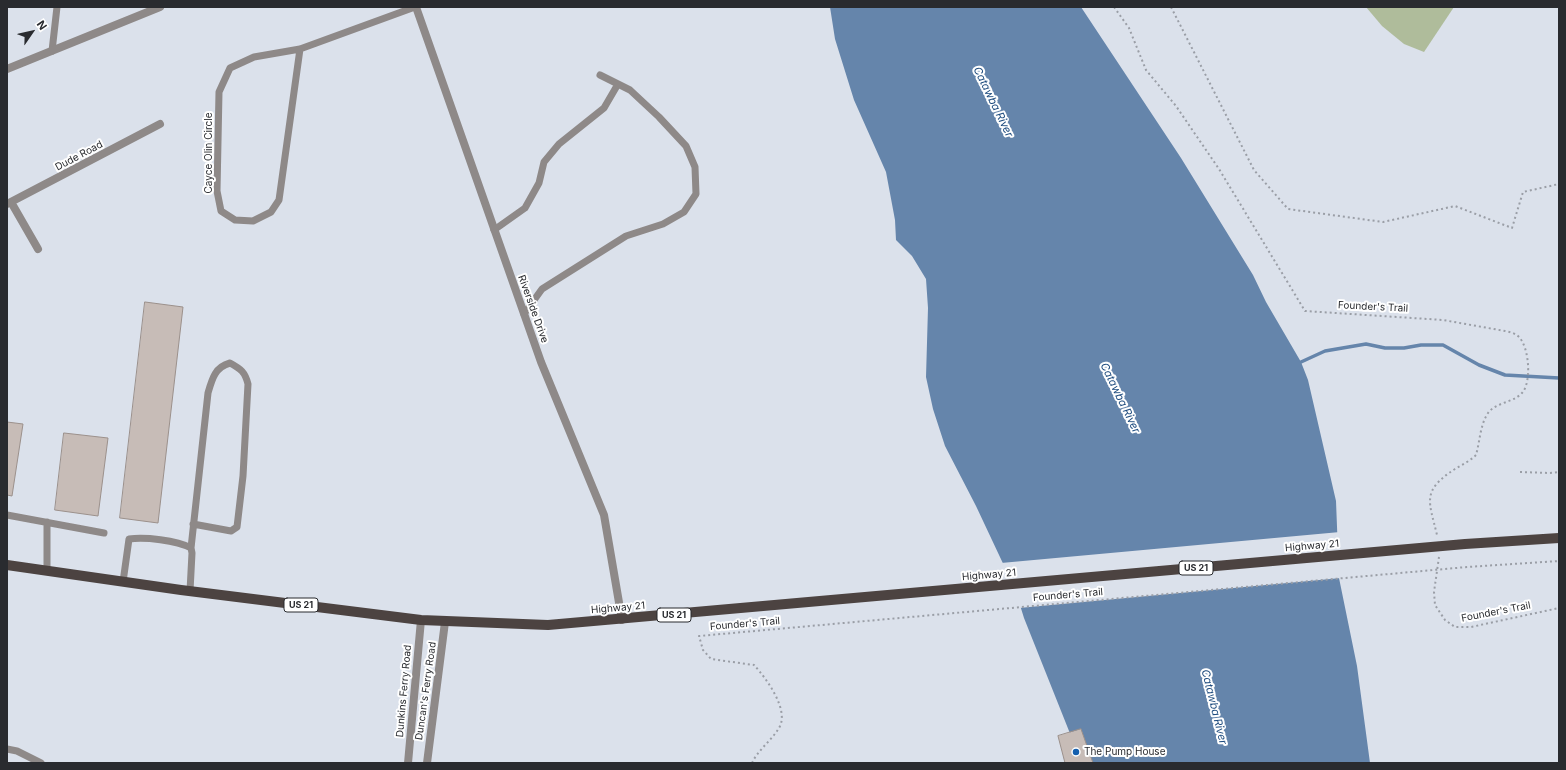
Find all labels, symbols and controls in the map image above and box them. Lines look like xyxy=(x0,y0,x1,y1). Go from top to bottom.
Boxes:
north arrow xyxy=(12,12,52,52)
text: N xyxy=(34,18,50,33)
water label: Catawba River xyxy=(970,65,1016,139)
street label: Cayce Olin Circle xyxy=(203,112,215,194)
street label: Dude Road xyxy=(53,138,105,174)
street label: Riverside Drive xyxy=(515,274,551,344)
street label: Founder's Trail xyxy=(1338,299,1408,315)
water label: Catawba River xyxy=(1097,361,1143,435)
street label: Highway 21 xyxy=(1285,538,1339,554)
road number: US 21 xyxy=(1179,561,1213,575)
street label: Highway 21 xyxy=(962,567,1016,583)
street label: Founder's Trail xyxy=(1032,586,1104,604)
road number: US 21 xyxy=(284,598,318,612)
street label: Founder's Trail xyxy=(1460,599,1532,625)
street label: Highway 21 xyxy=(591,600,645,616)
road number: US 21 xyxy=(657,608,691,622)
street label: Founder's Trail xyxy=(709,615,781,633)
street label: Duncan's Ferry Road xyxy=(413,641,439,741)
street label: Dunkins Ferry Road xyxy=(394,644,414,738)
water label: Catawba River xyxy=(1198,668,1230,746)
place label: The Pump House xyxy=(1084,746,1165,758)
marker: The Pump House xyxy=(1071,747,1081,757)

